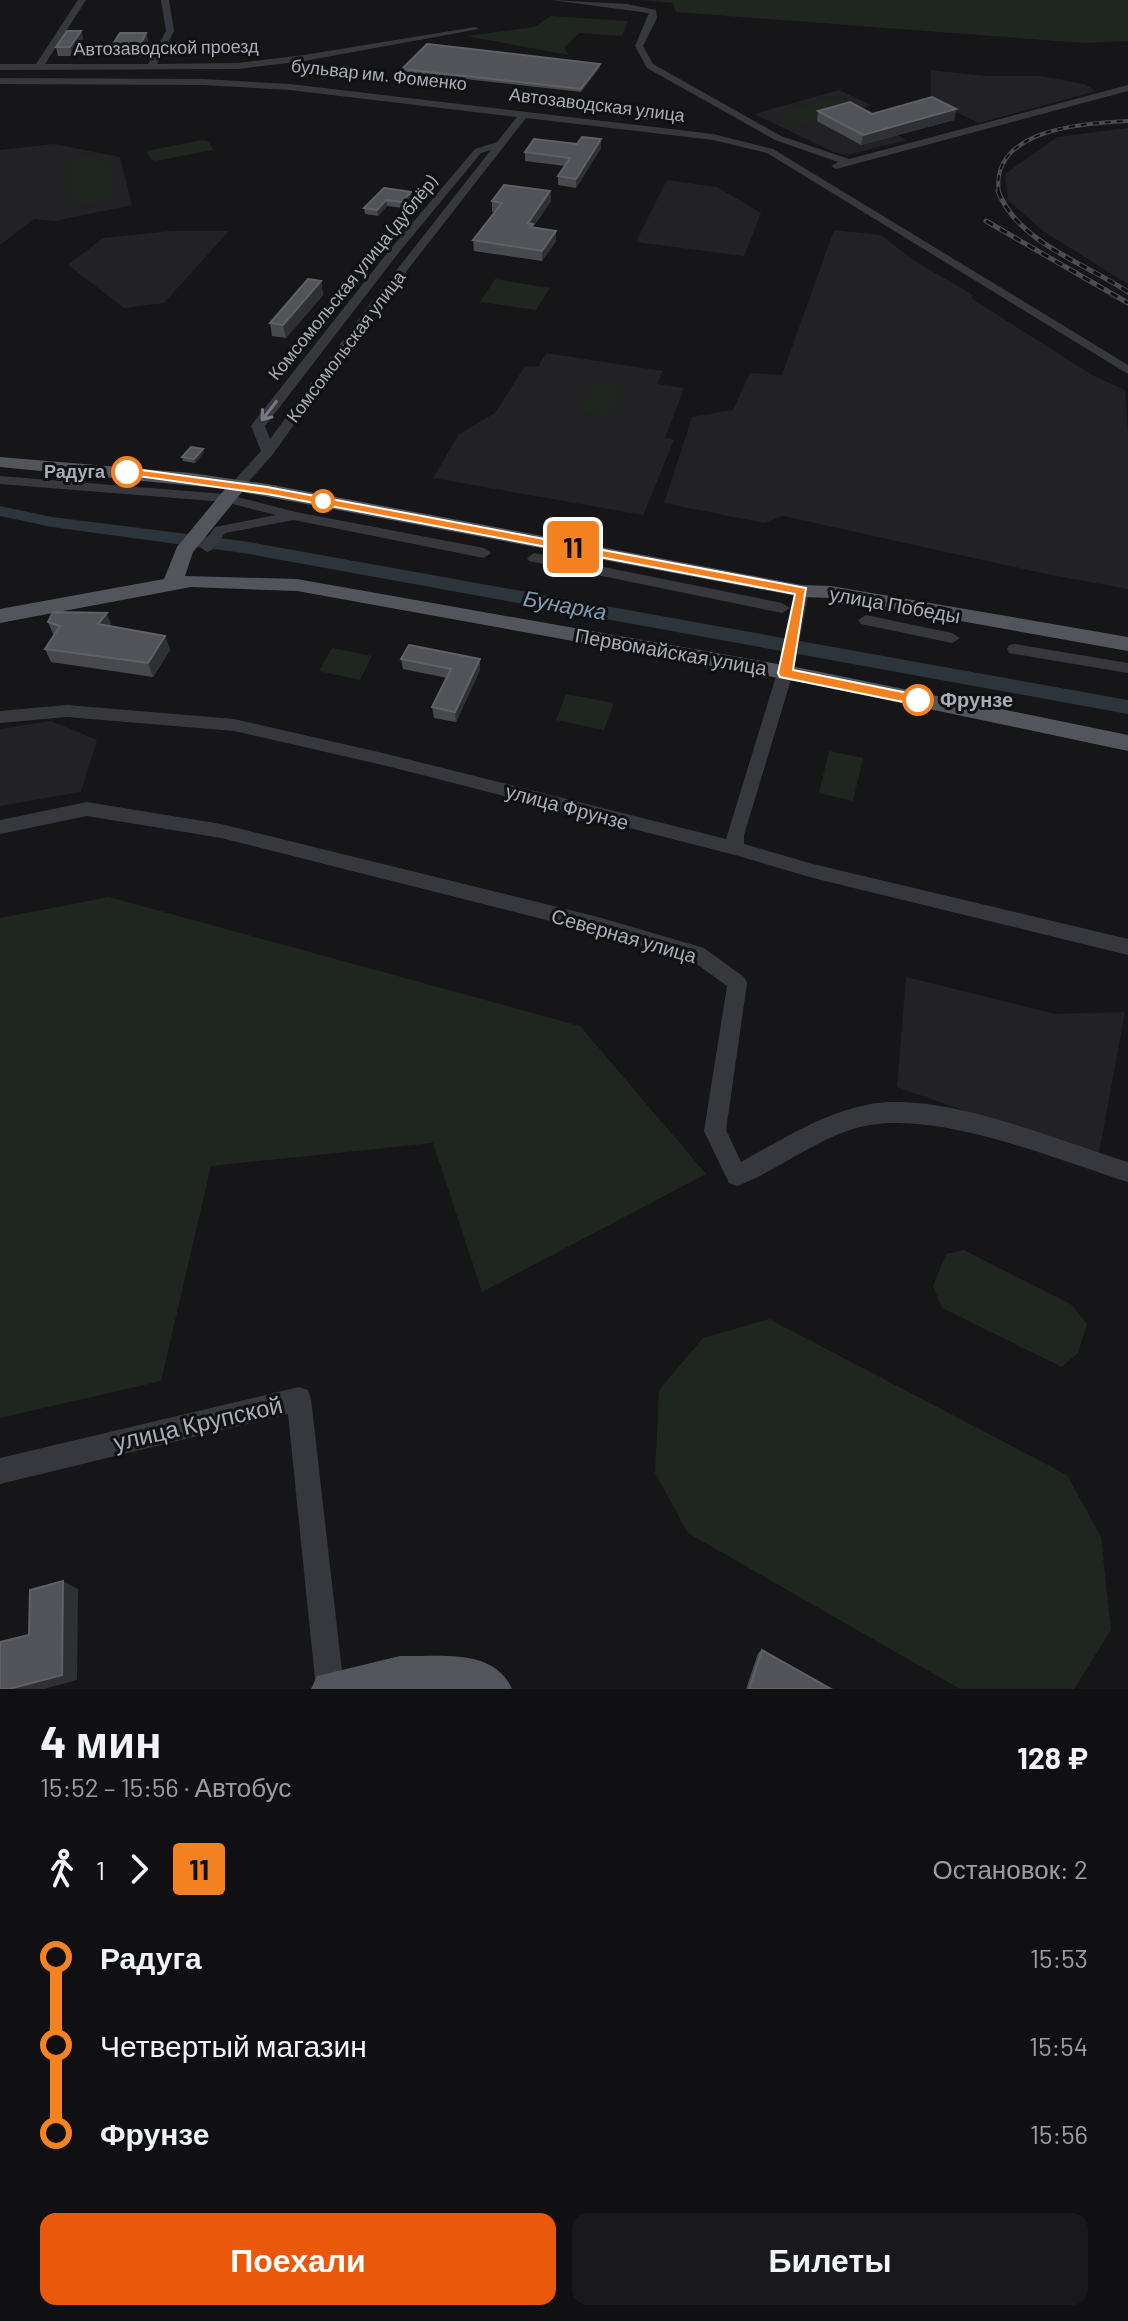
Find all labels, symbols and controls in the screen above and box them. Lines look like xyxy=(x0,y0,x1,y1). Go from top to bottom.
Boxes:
street label: Автозаводской проезд xyxy=(73,34,259,60)
street label: бульвар им. Фоменко xyxy=(290,54,468,94)
street label: Автозаводская улица xyxy=(508,82,687,126)
street label: Комсомольская улица (дублёр) xyxy=(264,171,442,385)
street label: Комсомольская улица xyxy=(282,267,410,427)
one-way arrow xyxy=(261,400,278,421)
marker: Радуга xyxy=(112,457,142,487)
place label: Радуга xyxy=(44,460,106,482)
unlabelled marker xyxy=(312,490,334,512)
line badge: 11 xyxy=(537,521,609,573)
text: 11 xyxy=(563,530,583,564)
street label: улица Победы xyxy=(828,581,962,627)
water label: Бунарка xyxy=(521,584,609,625)
street label: Первомайская улица xyxy=(573,622,770,680)
marker: Фрунзе xyxy=(903,685,933,715)
place label: Фрунзе xyxy=(940,687,1013,711)
street label: улица Фрунзе xyxy=(503,778,631,834)
street label: Северная улица xyxy=(549,903,701,968)
street label: улица Крупской xyxy=(110,1389,285,1456)
text: 4 мин xyxy=(40,1714,162,1767)
text: 128 ₽ xyxy=(1017,1739,1088,1775)
text: 15:52 – 15:56 · Автобус xyxy=(40,1771,291,1802)
icon: walk xyxy=(40,1847,84,1891)
icon: forward xyxy=(117,1847,161,1891)
text: 11 xyxy=(189,1852,209,1886)
text: Остановок: 2 xyxy=(933,1853,1088,1884)
text: 1 xyxy=(96,1854,105,1885)
text: Радуга xyxy=(100,1939,202,1975)
text: 15:53 xyxy=(1030,1942,1088,1973)
text: Четвертый магазин xyxy=(100,2027,367,2063)
text: 15:54 xyxy=(1029,2030,1088,2061)
text: Фрунзе xyxy=(100,2115,210,2151)
text: 15:56 xyxy=(1030,2118,1088,2149)
button: Поехали xyxy=(40,2213,556,2305)
button: Билеты xyxy=(572,2213,1088,2305)

